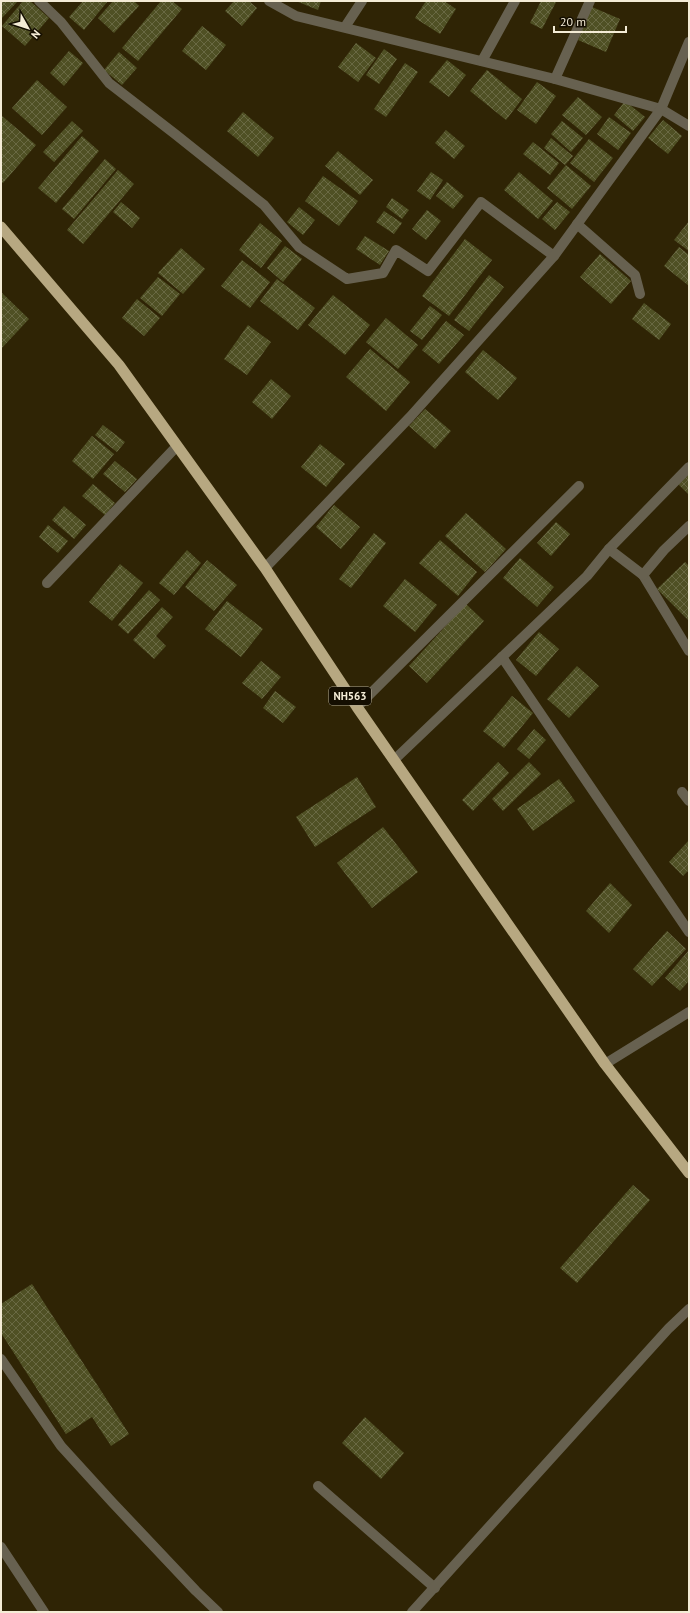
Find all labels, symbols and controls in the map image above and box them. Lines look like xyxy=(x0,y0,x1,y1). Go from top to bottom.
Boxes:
north arrow xyxy=(8,8,48,48)
scale bar xyxy=(554,8,626,34)
text: 20 m xyxy=(560,14,586,29)
text: N xyxy=(28,27,43,42)
road number: NH563 xyxy=(329,687,371,705)

